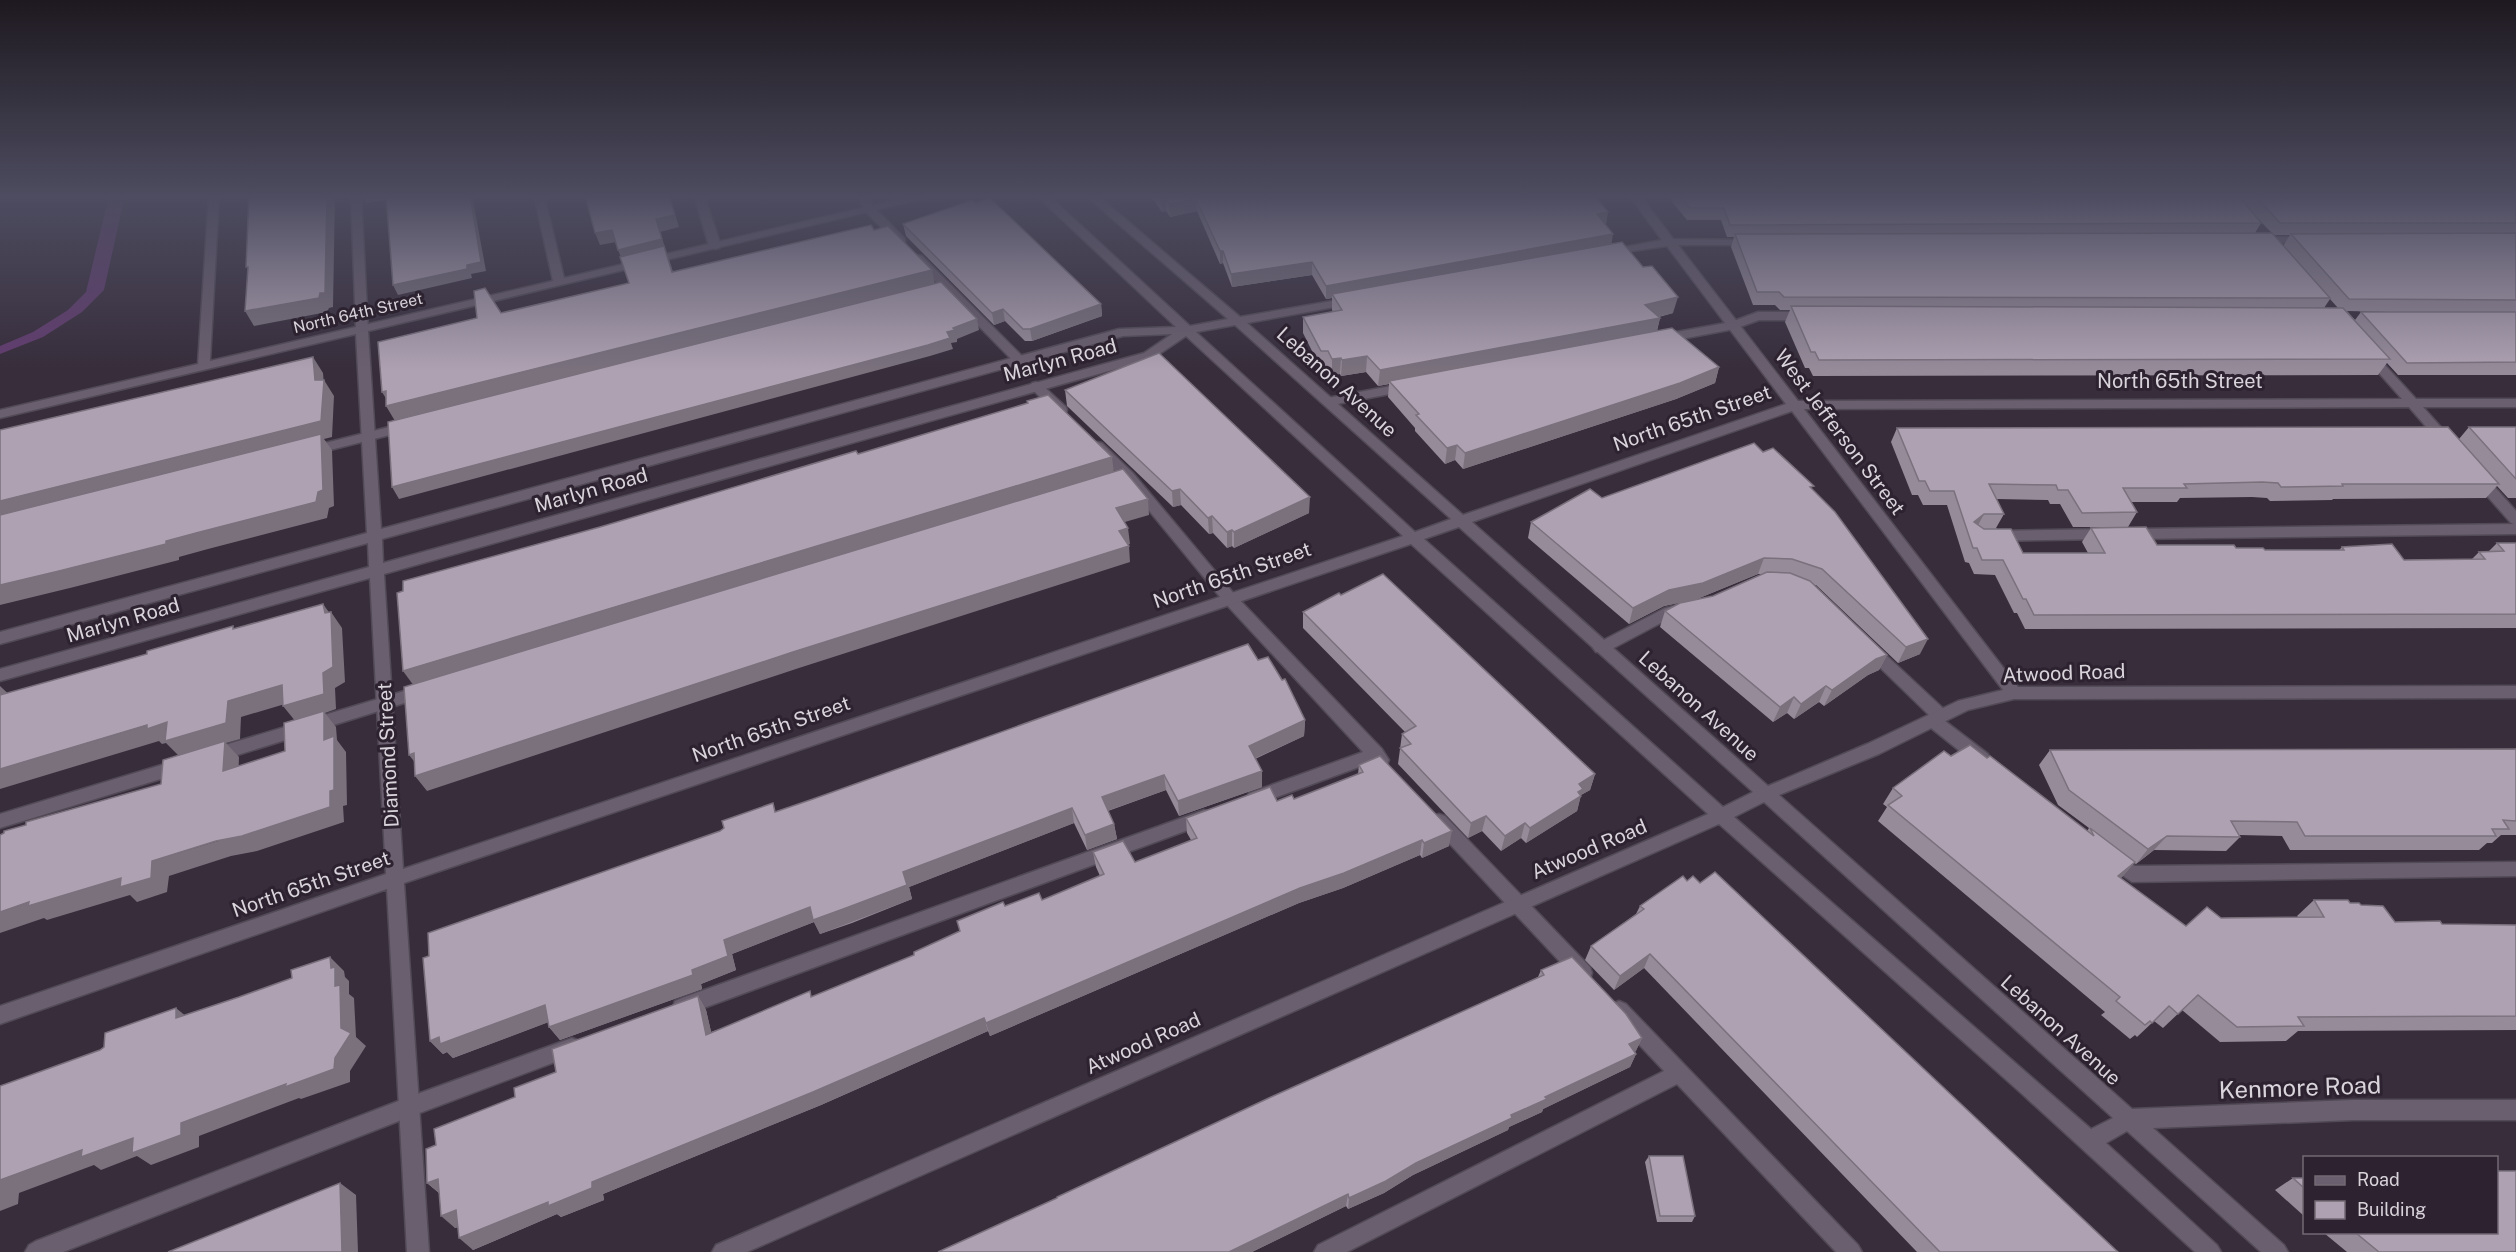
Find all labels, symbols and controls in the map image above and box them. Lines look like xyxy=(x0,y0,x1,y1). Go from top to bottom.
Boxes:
street label: North 64th Street xyxy=(291,289,425,337)
street label: Lebanon Avenue xyxy=(1272,322,1402,442)
street label: Marlyn Road xyxy=(1001,333,1119,387)
street label: West Jefferson Street xyxy=(1770,344,1910,520)
street label: North 65th Street xyxy=(2097,369,2263,393)
street label: North 65th Street xyxy=(1610,380,1774,456)
street label: Marlyn Road xyxy=(532,462,650,518)
street label: North 65th Street xyxy=(1150,537,1314,613)
street label: Marlyn Road xyxy=(64,592,182,648)
street label: Lebanon Avenue xyxy=(1634,646,1764,766)
street label: Atwood Road xyxy=(2002,659,2126,687)
street label: Diamond Street xyxy=(372,682,404,828)
street label: North 65th Street xyxy=(689,691,853,767)
street label: Atwood Road xyxy=(1528,814,1650,884)
street label: North 65th Street xyxy=(229,846,393,922)
street label: Lebanon Avenue xyxy=(1996,970,2126,1090)
street label: Atwood Road xyxy=(1082,1007,1204,1079)
street label: Kenmore Road xyxy=(2218,1070,2382,1104)
legend xyxy=(2303,1156,2498,1234)
text: Road xyxy=(2357,1169,2400,1190)
text: Building xyxy=(2357,1199,2426,1220)

